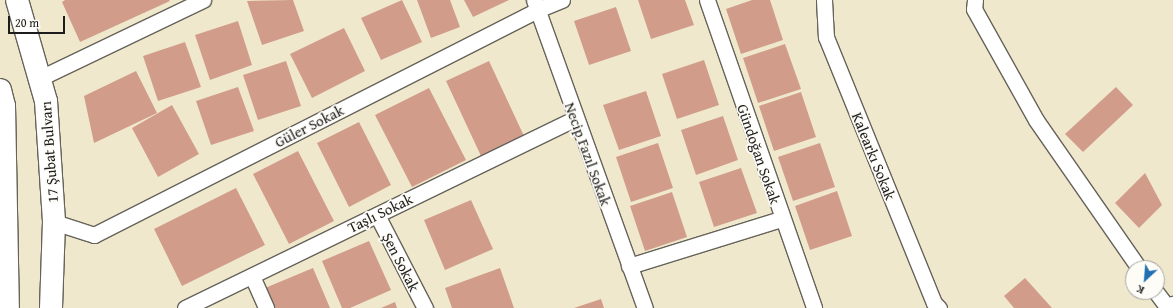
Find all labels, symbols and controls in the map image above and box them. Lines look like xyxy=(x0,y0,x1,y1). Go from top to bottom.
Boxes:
scale bar xyxy=(10,8,67,34)
text: 20 m xyxy=(15,14,39,31)
street label: 17 Şubat Bulvarı xyxy=(36,100,62,204)
street label: Necip Fazıl Sokak xyxy=(561,100,615,208)
street label: Güler Sokak xyxy=(272,101,346,151)
street label: Gündoğan Sokak xyxy=(733,102,785,206)
street label: Kalearkı Sokak xyxy=(848,110,900,202)
street label: Taşlı Sokak xyxy=(345,190,415,236)
street label: Şen Sokak xyxy=(379,230,423,294)
north arrow xyxy=(1125,260,1165,300)
text: K xyxy=(1134,281,1147,299)

